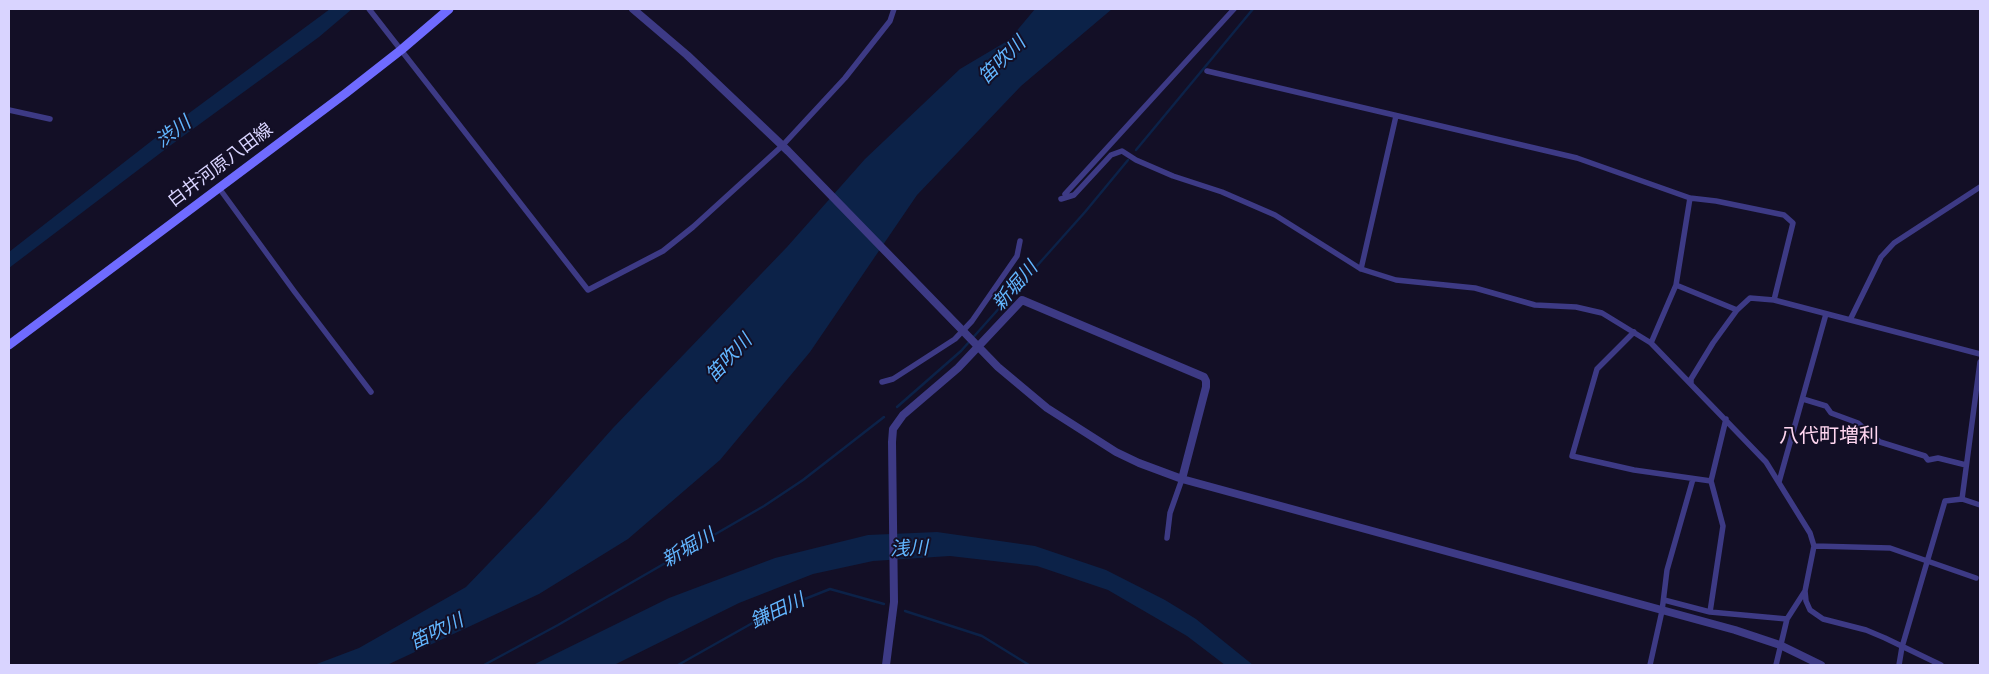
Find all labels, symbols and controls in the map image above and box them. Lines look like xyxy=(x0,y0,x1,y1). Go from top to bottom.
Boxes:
water label: 笛吹川 xyxy=(975,33,1031,89)
water label: 渋川 xyxy=(152,112,196,154)
street label: 白井河原八田線 xyxy=(164,119,278,213)
water label: 新堀川 xyxy=(989,258,1043,316)
water label: 笛吹川 xyxy=(702,330,758,388)
district label: 八代町増利 xyxy=(1779,425,1879,449)
water label: 新堀川 xyxy=(659,525,719,573)
water label: 浅川 xyxy=(890,538,928,562)
water label: 鎌田川 xyxy=(747,590,809,634)
water label: 笛吹川 xyxy=(406,610,468,656)

